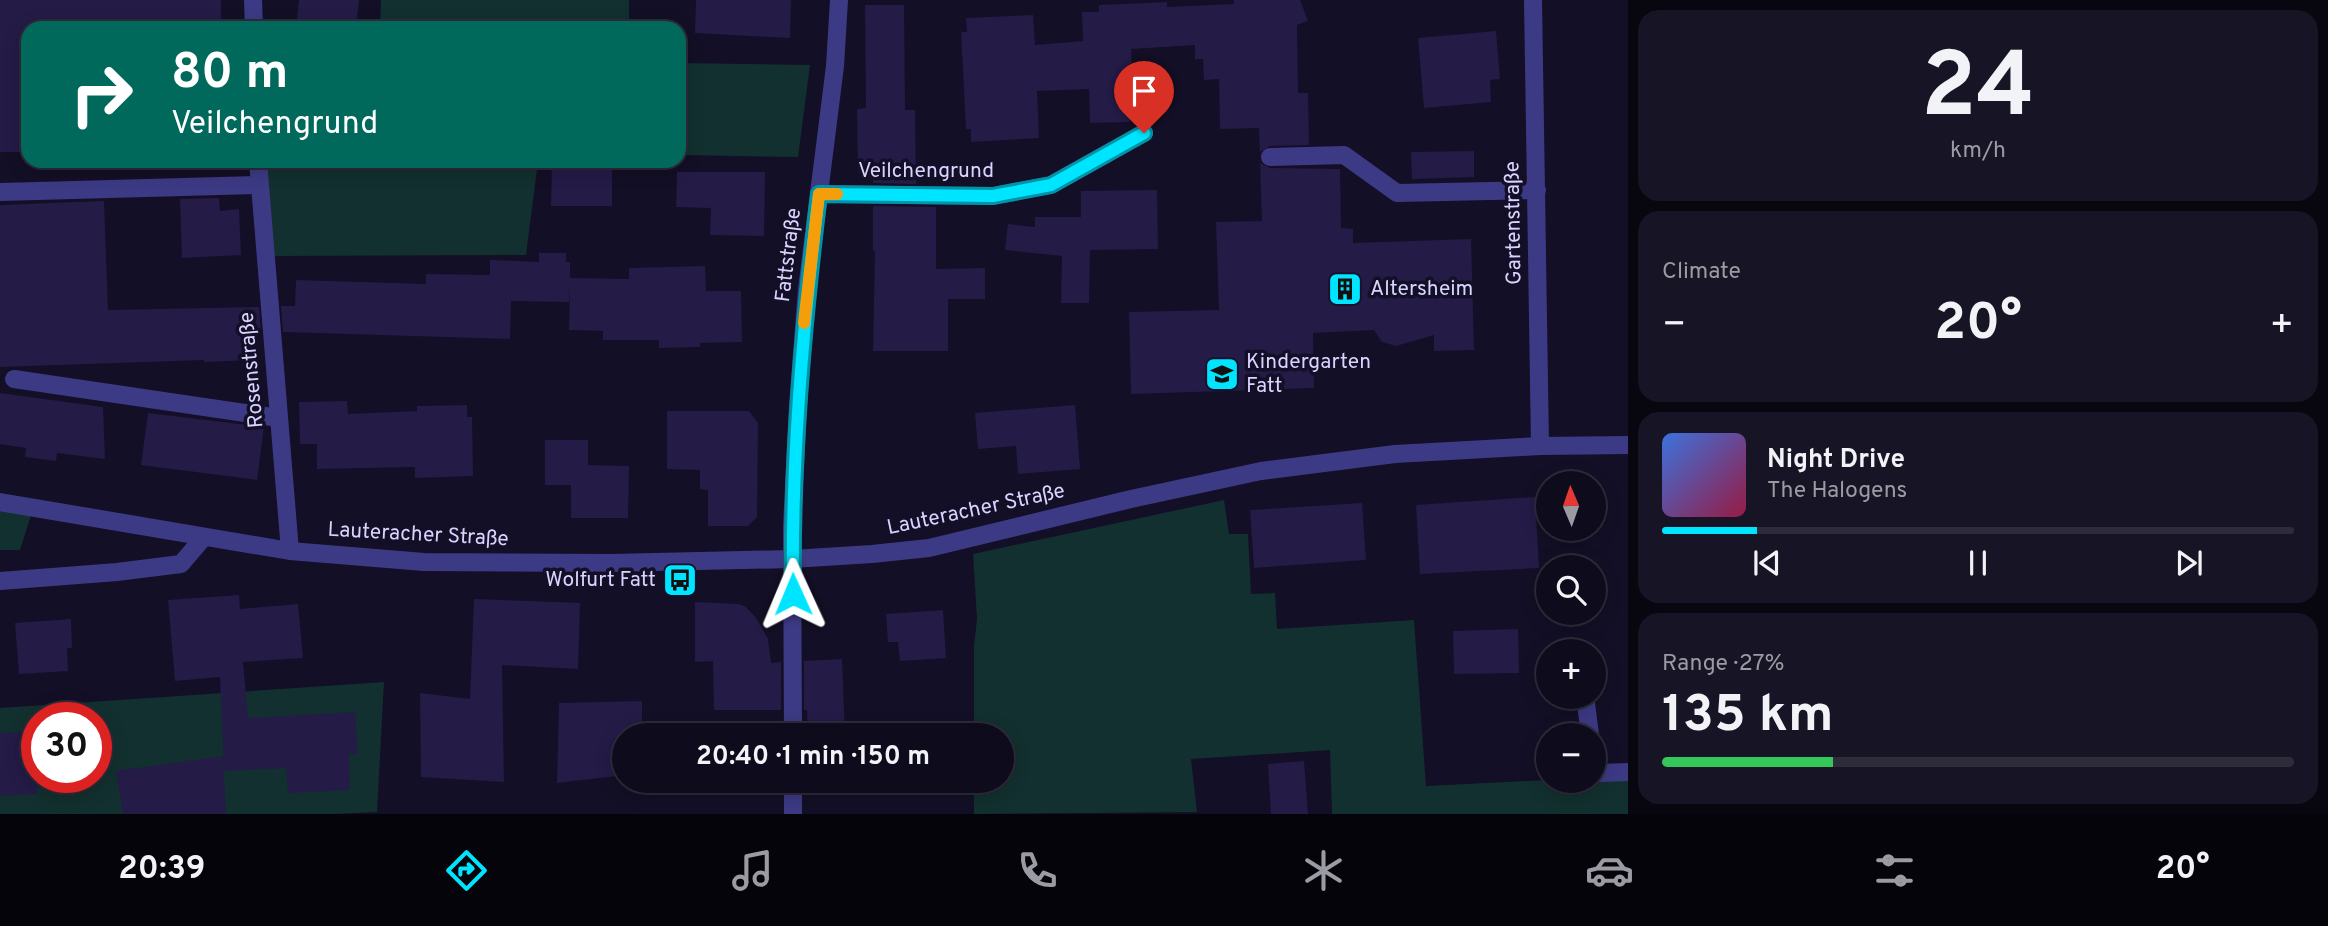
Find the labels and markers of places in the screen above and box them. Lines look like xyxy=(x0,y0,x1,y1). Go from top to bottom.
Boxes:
pin xyxy=(1114,61,1174,133)
building icon: Altersheim xyxy=(1326,270,1364,308)
place label: Altersheim xyxy=(1370,276,1473,303)
place label: Kindergarten Fatt xyxy=(1246,349,1371,400)
school or university icon: Kindergarten Fatt xyxy=(1203,355,1241,393)
bus stop icon: Wolfurt Fatt xyxy=(661,561,699,599)
place label: Wolfurt Fatt xyxy=(545,567,656,594)

